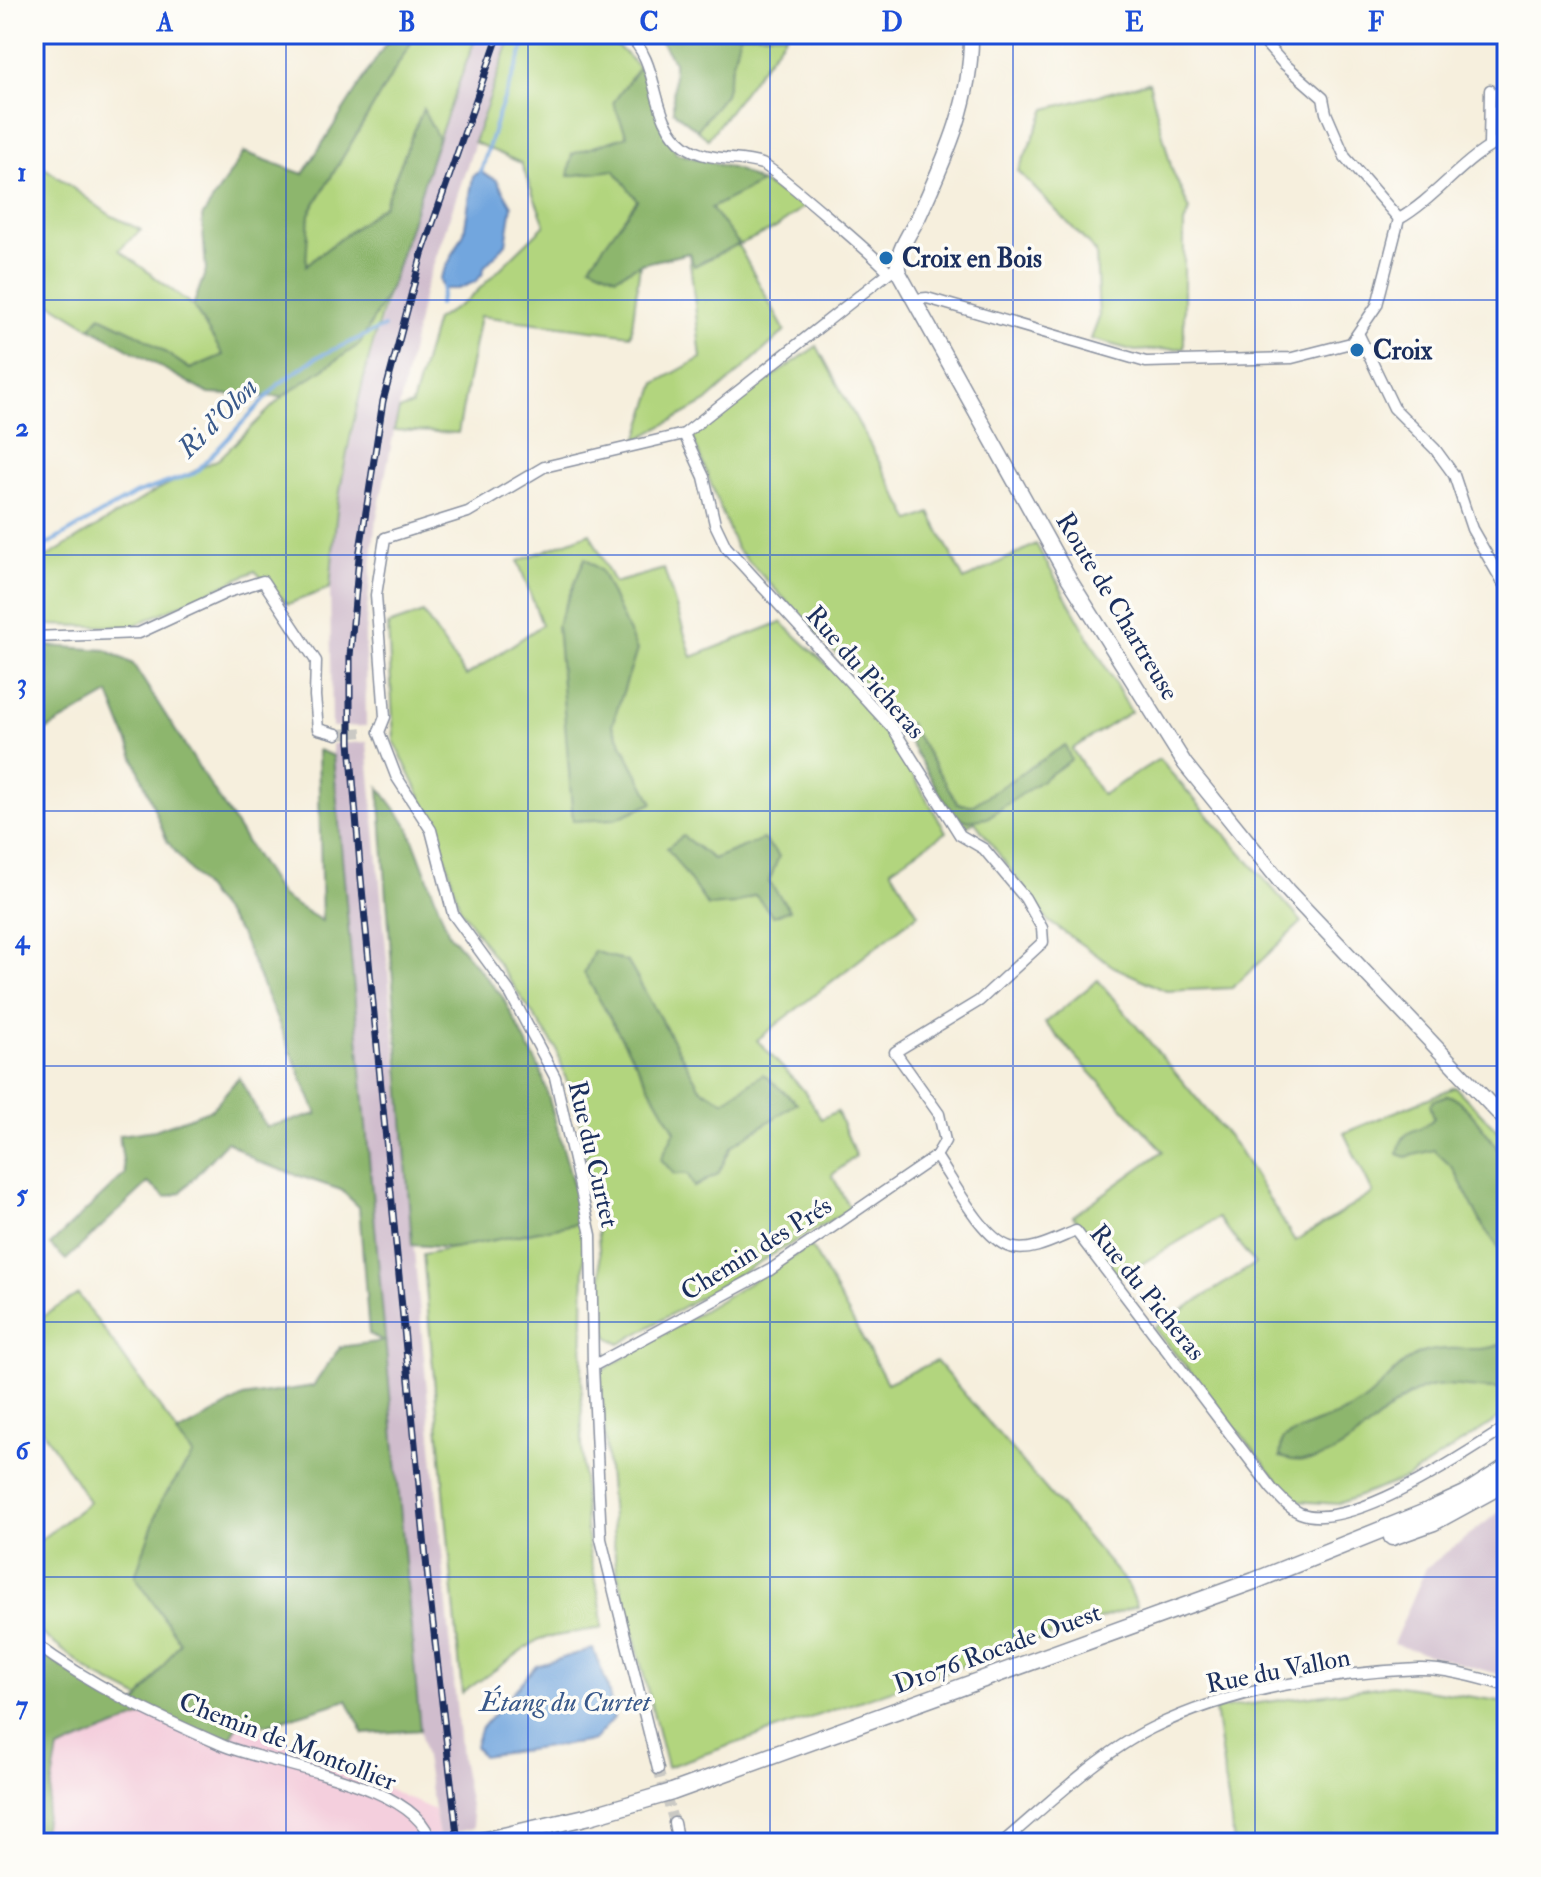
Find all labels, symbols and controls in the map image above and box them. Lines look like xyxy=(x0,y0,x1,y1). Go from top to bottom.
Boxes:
text: A xyxy=(156,7,174,39)
text: B xyxy=(398,7,416,39)
text: C xyxy=(639,7,659,39)
text: D xyxy=(881,7,903,39)
text: E xyxy=(1125,7,1144,39)
text: F xyxy=(1368,7,1385,39)
text: 1 xyxy=(17,157,27,189)
place label: Croix en Bois xyxy=(902,243,1042,275)
marker: Croix en Bois xyxy=(877,249,895,267)
place label: Croix xyxy=(1373,335,1433,367)
marker: Croix xyxy=(1348,341,1366,359)
water label: Ri d'Olon xyxy=(170,371,266,466)
text: 2 xyxy=(15,412,29,444)
street label: Route de Chartreuse xyxy=(1048,507,1186,706)
street label: Rue du Picheras xyxy=(799,600,932,746)
text: 3 xyxy=(17,668,27,700)
text: 4 xyxy=(14,924,31,956)
street label: Rue du Curtet xyxy=(561,1078,625,1231)
text: 5 xyxy=(16,1179,28,1211)
street label: Chemin des Prés xyxy=(675,1190,838,1308)
street label: Rue du Picheras xyxy=(1083,1218,1212,1367)
text: 6 xyxy=(15,1435,30,1467)
street label: D1076 Rocade Ouest xyxy=(889,1597,1105,1701)
street label: Rue du Vallon xyxy=(1204,1641,1353,1701)
water label: Étang du Curtet xyxy=(478,1685,652,1720)
street label: Chemin de Montollier xyxy=(174,1686,401,1798)
text: 7 xyxy=(16,1690,28,1722)

